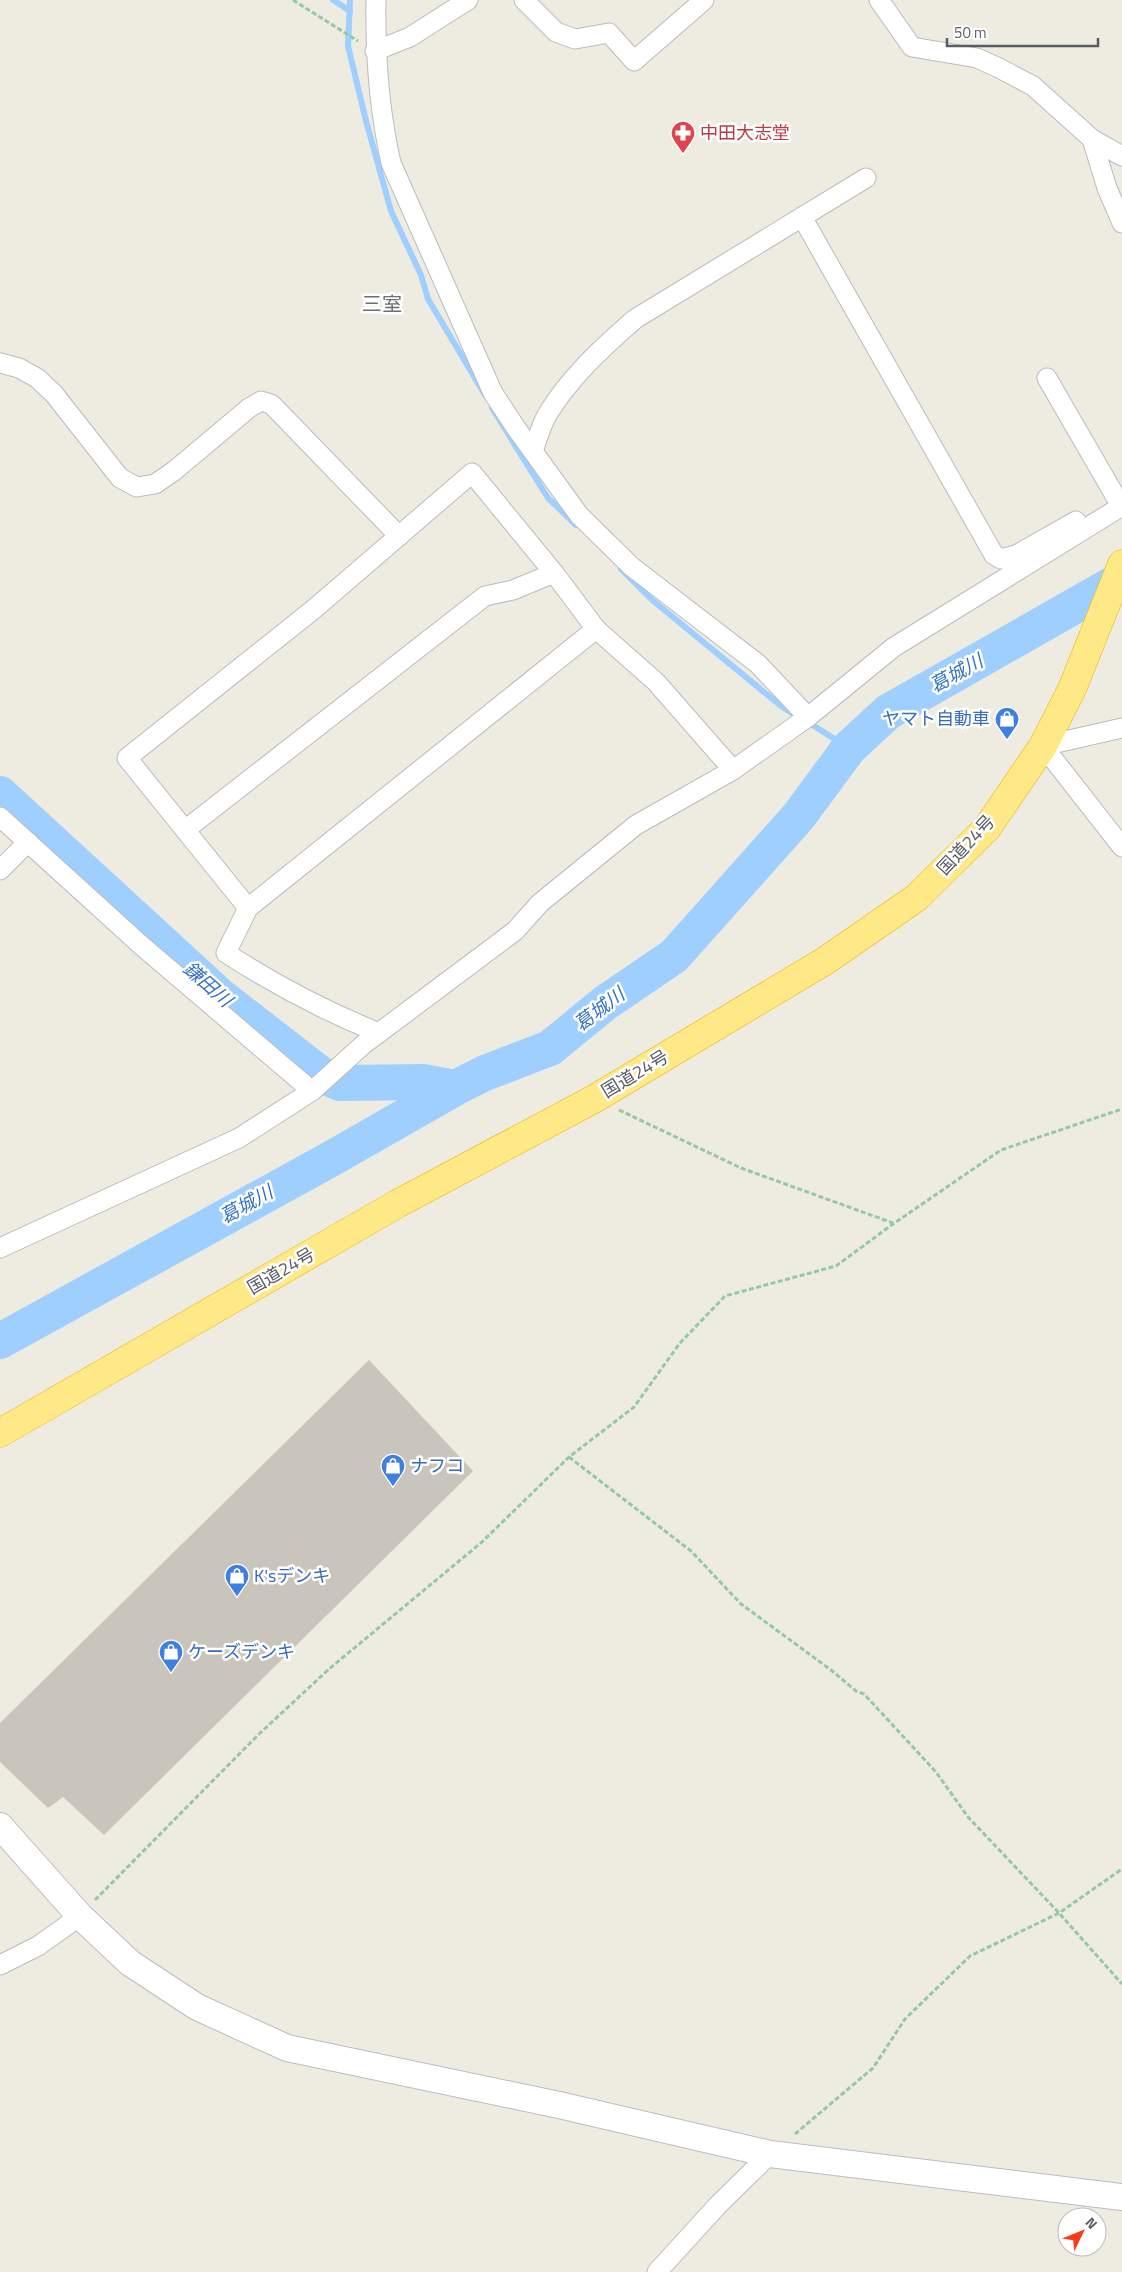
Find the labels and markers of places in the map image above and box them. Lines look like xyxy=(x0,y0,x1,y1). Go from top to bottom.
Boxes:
place label: 中田大志堂 xyxy=(700,119,790,146)
pharmacy icon: 中田大志堂 xyxy=(670,120,696,154)
place label: ヤマト自動車 xyxy=(882,705,990,732)
shop icon: ヤマト自動車 xyxy=(994,706,1020,740)
place label: ナフコ xyxy=(410,1452,464,1479)
shop icon: ナフコ xyxy=(380,1453,406,1487)
place label: K'sデンキ xyxy=(254,1562,330,1589)
shop icon: K'sデンキ xyxy=(224,1563,250,1597)
place label: ケーズデンキ xyxy=(188,1638,295,1665)
shop icon: ケーズデンキ xyxy=(158,1639,184,1673)

